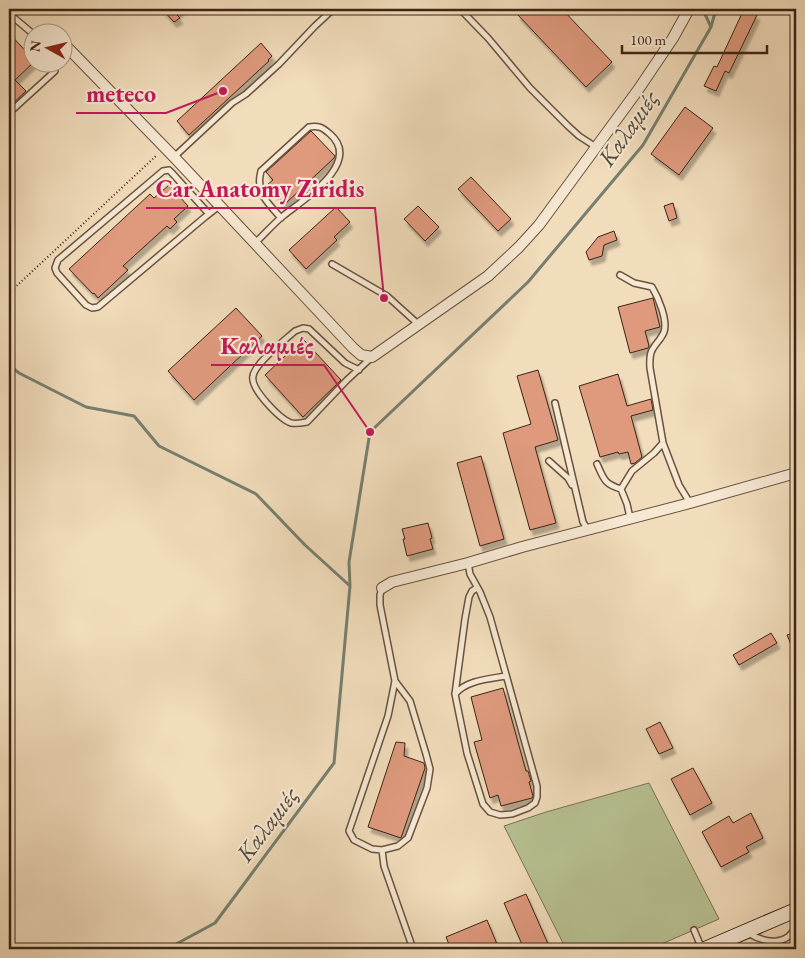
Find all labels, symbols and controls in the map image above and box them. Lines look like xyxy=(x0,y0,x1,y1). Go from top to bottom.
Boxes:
north arrow xyxy=(22,22,72,72)
scale bar xyxy=(622,22,768,54)
text: 100 m xyxy=(630,30,667,49)
text: N xyxy=(25,39,45,53)
callout: meteco xyxy=(76,74,166,113)
text: meteco xyxy=(86,78,156,109)
water label: Καλαμιές xyxy=(590,83,666,173)
callout: Car Anatomy Ziridis xyxy=(146,169,375,208)
text: Car Anatomy Ziridis xyxy=(156,173,364,205)
callout: Καλαμιές xyxy=(211,326,324,365)
text: Καλαμιές xyxy=(220,330,314,361)
water label: Καλαμιές xyxy=(228,780,306,868)

